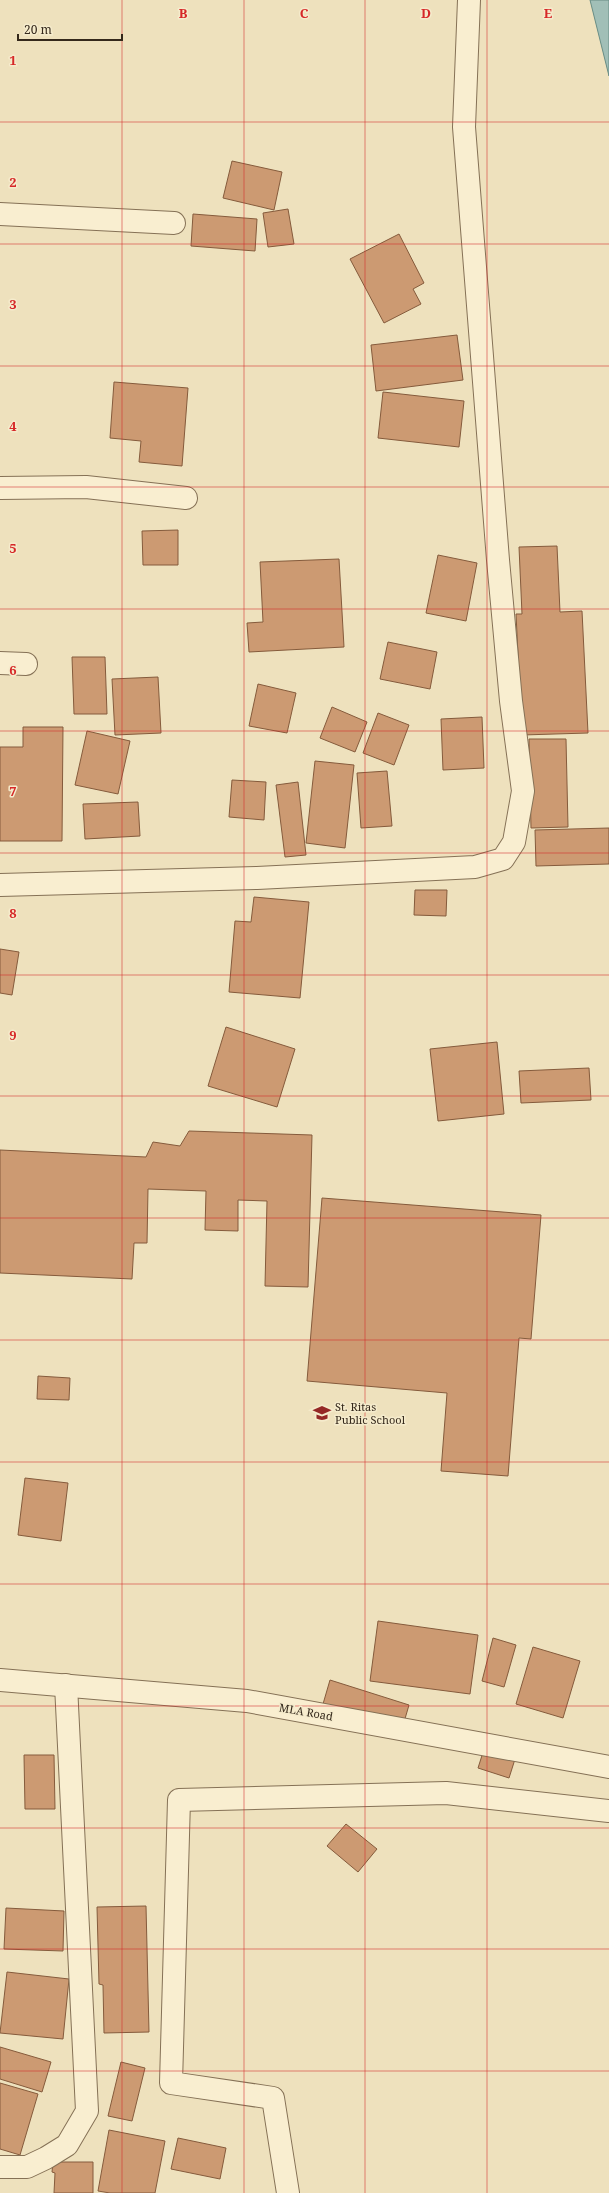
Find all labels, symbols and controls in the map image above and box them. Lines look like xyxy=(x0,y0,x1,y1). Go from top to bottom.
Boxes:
text: B xyxy=(179,4,188,22)
text: C xyxy=(300,4,309,22)
text: D xyxy=(421,4,431,22)
text: E xyxy=(544,4,553,22)
scale bar xyxy=(18,16,122,42)
text: 20 m xyxy=(24,21,52,38)
text: 1 xyxy=(9,51,17,69)
text: 2 xyxy=(9,173,17,191)
text: 3 xyxy=(9,295,17,313)
text: 4 xyxy=(9,417,17,435)
text: 5 xyxy=(9,539,17,557)
text: 6 xyxy=(9,661,17,679)
text: 7 xyxy=(9,782,17,800)
text: 8 xyxy=(9,904,17,922)
text: 9 xyxy=(9,1026,17,1044)
place label: St. Ritas Public School xyxy=(335,1399,406,1427)
school or university icon: St. Ritas Public School xyxy=(312,1403,332,1423)
street label: MLA Road xyxy=(278,1699,334,1724)

